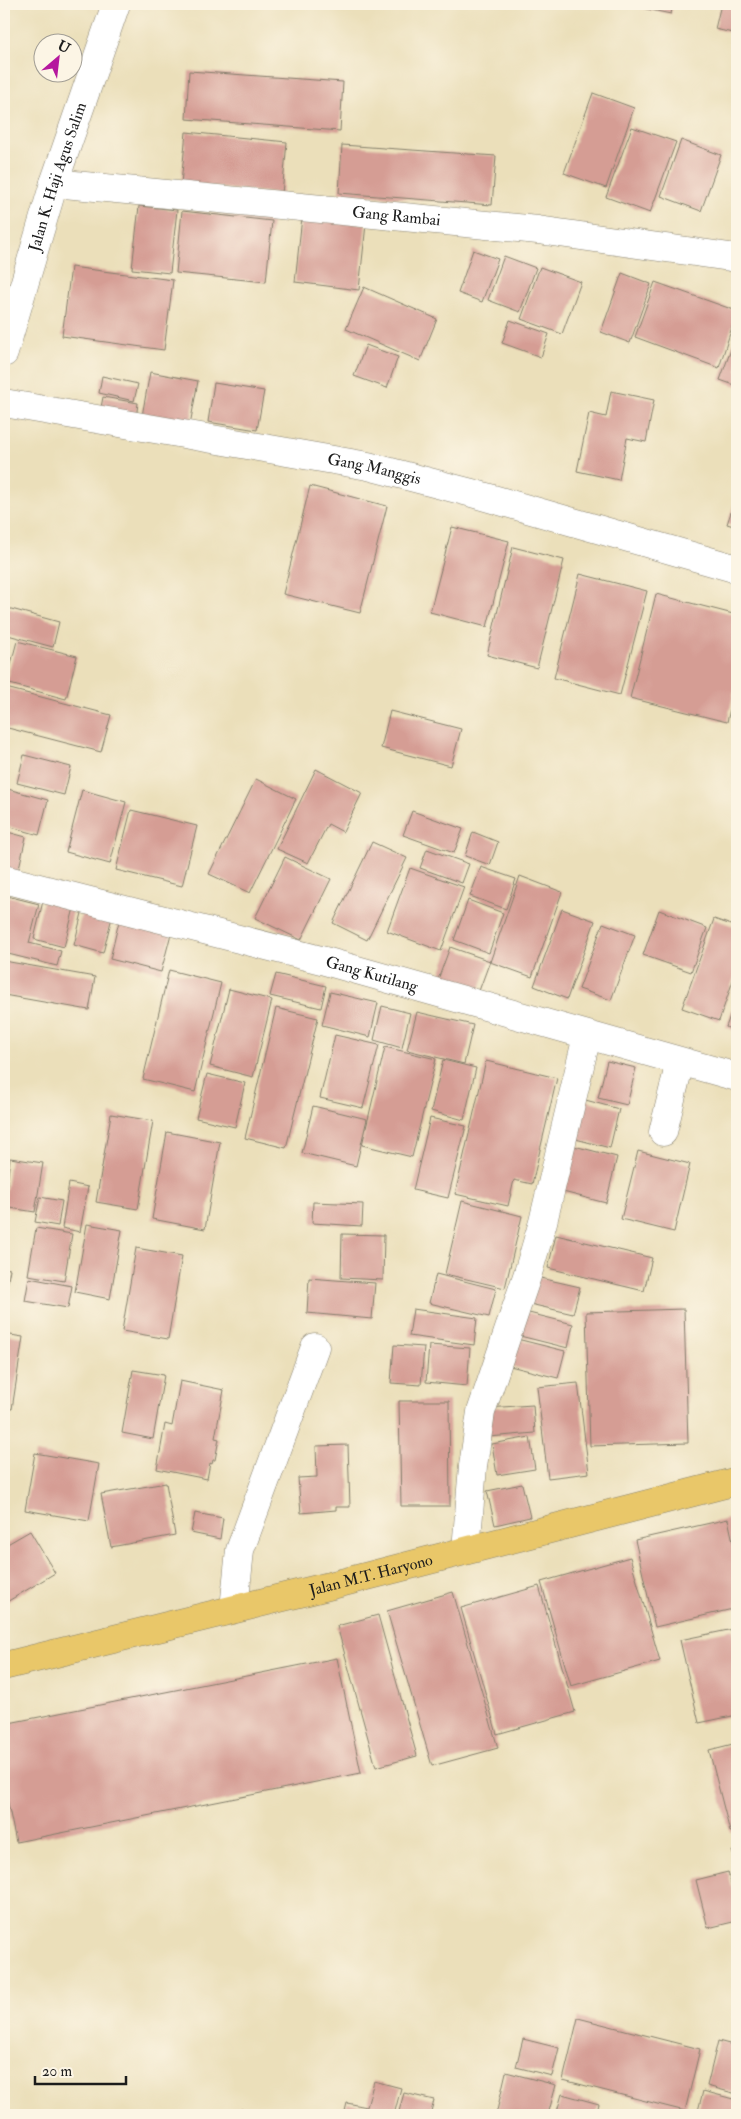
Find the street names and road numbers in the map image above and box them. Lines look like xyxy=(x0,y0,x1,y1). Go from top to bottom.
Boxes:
street label: Jalan K. Haji Agus Salim xyxy=(24,99,91,255)
street label: Gang Rambai xyxy=(351,202,441,230)
street label: Gang Manggis xyxy=(326,449,423,489)
street label: Gang Kutilang xyxy=(323,952,421,997)
street label: Jalan M.T. Haryono xyxy=(306,1550,435,1602)

